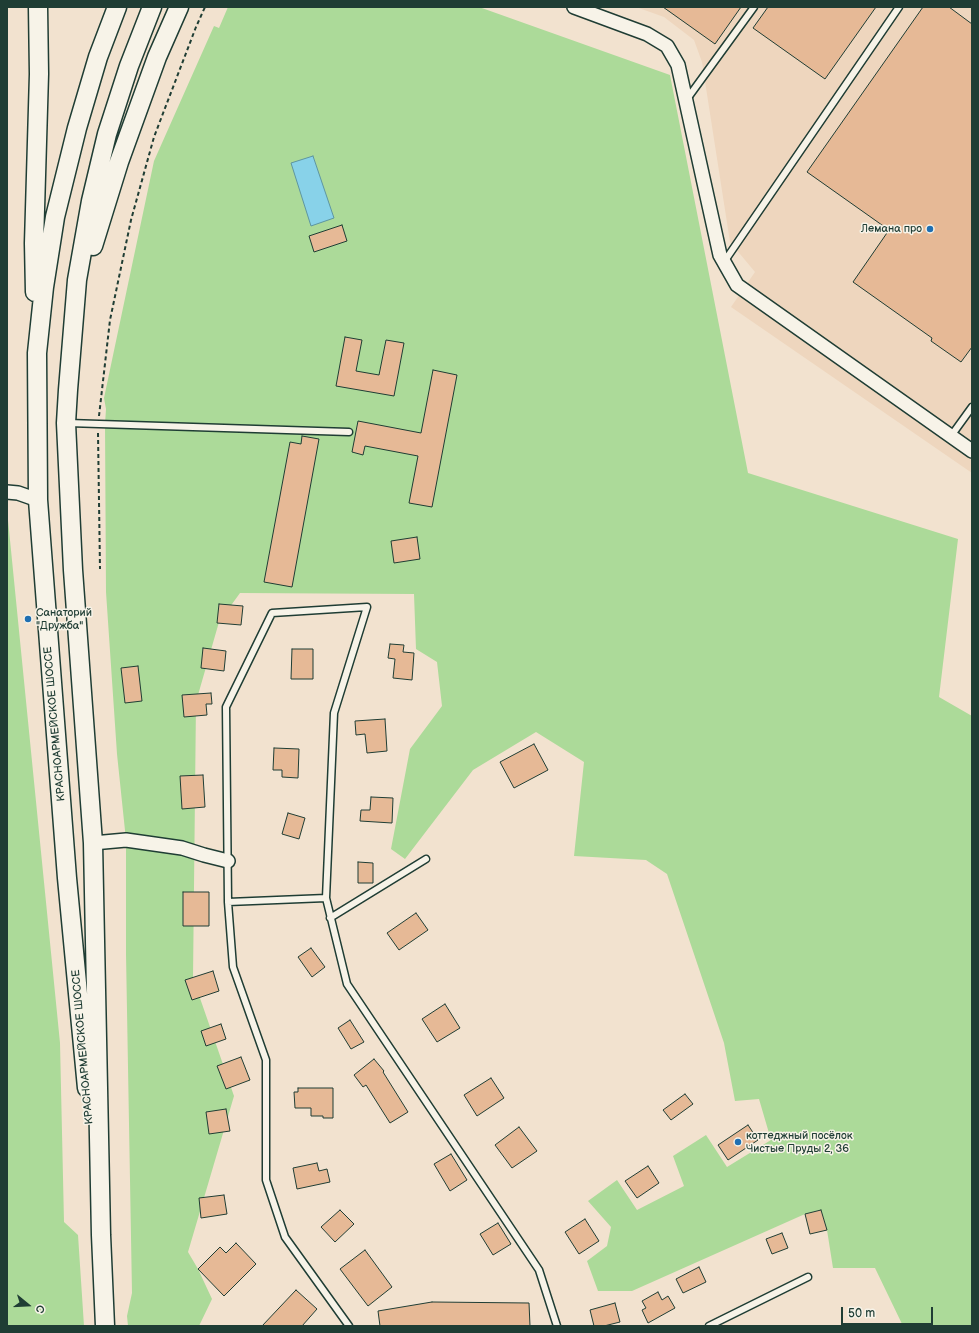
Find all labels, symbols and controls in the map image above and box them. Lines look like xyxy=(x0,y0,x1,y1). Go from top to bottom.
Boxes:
place label: Лемана про xyxy=(861,222,922,236)
marker: Лемана про xyxy=(925,224,935,234)
place label: Санаторий "Дружба" xyxy=(36,606,92,632)
marker: Санаторий "Дружба" xyxy=(23,614,33,624)
street label: КРАСНОАРМЕЙСКОЕ ШОССЕ xyxy=(42,646,68,802)
street label: КРАСНОАРМЕЙСКОЕ ШОССЕ xyxy=(70,969,96,1125)
place label: коттеджный посёлок Чистые Пруды 2, 36 xyxy=(746,1129,853,1155)
marker: коттеджный посёлок Чистые Пруды 2, 36 xyxy=(733,1137,743,1147)
north arrow xyxy=(8,1285,48,1325)
scale bar xyxy=(843,1299,935,1325)
text: С xyxy=(33,1303,47,1315)
text: 50 m xyxy=(848,1306,875,1321)

